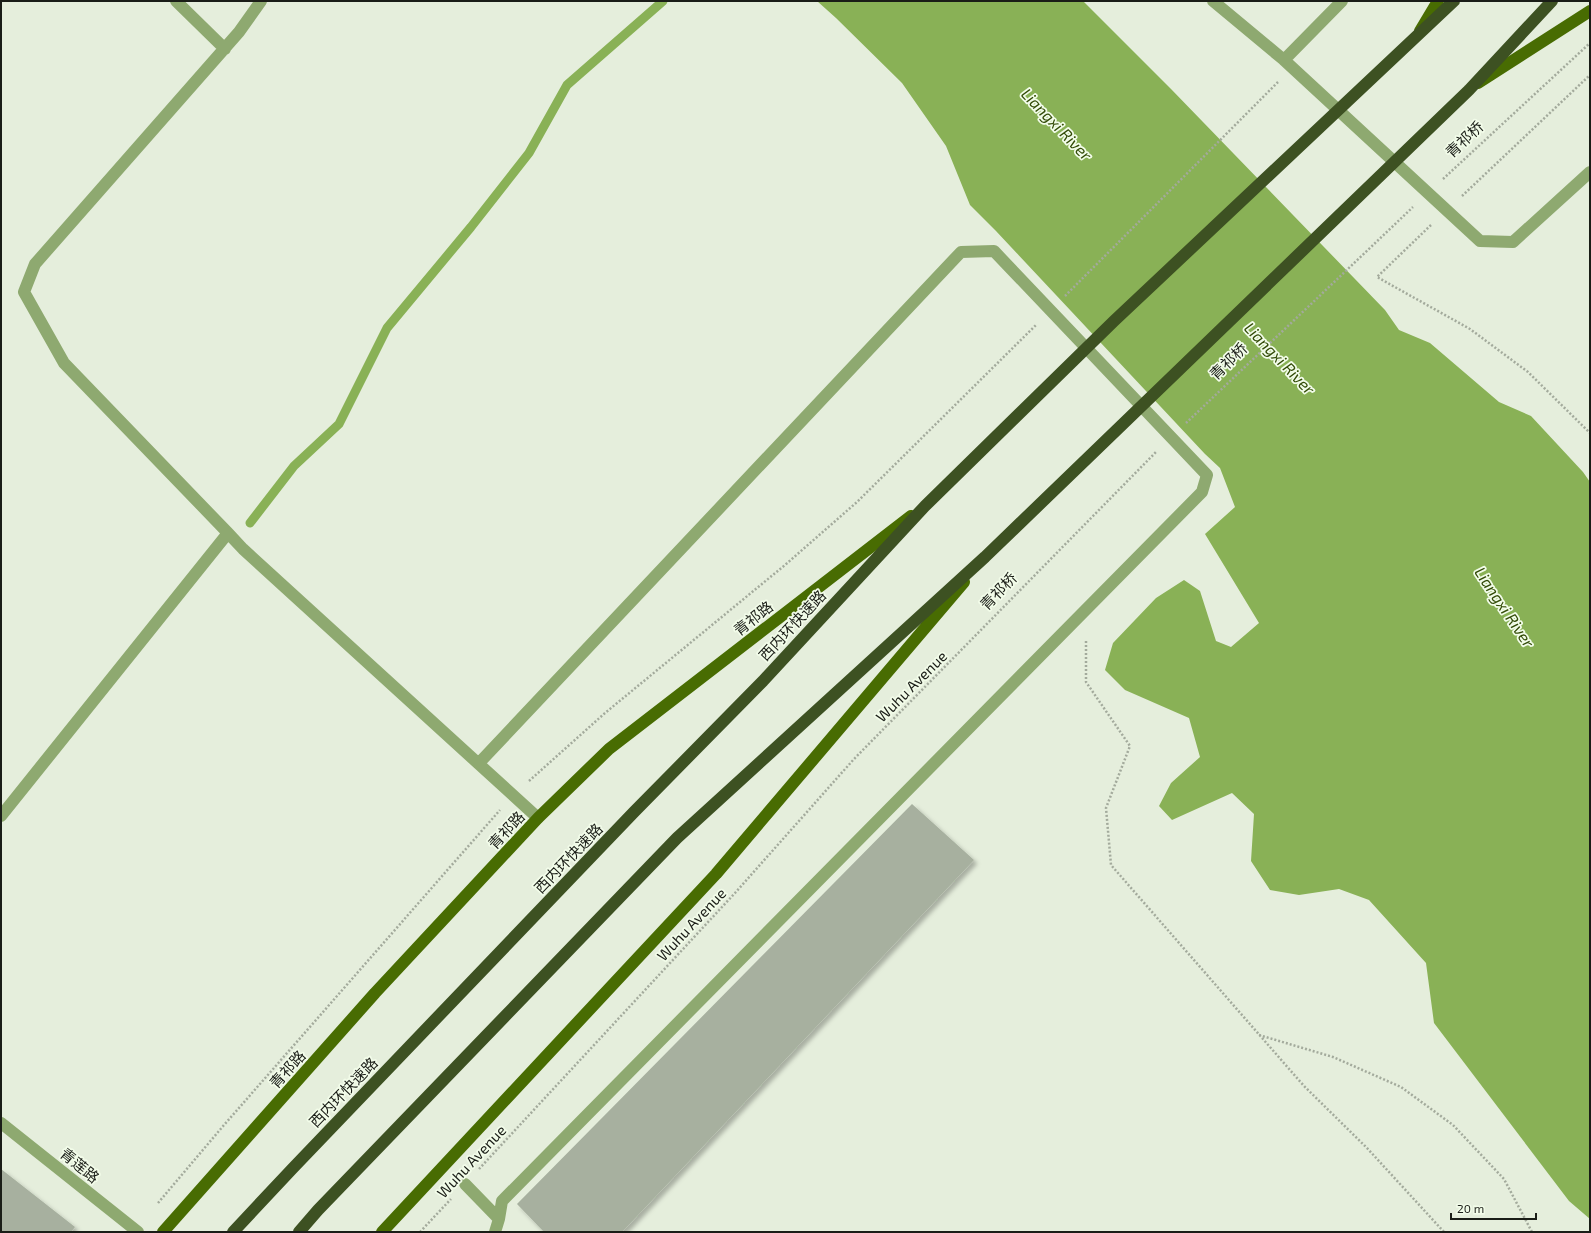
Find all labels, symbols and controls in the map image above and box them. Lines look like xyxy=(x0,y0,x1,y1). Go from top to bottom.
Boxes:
water label: Liangxi River xyxy=(1018,84,1097,164)
street label: 青祁桥 xyxy=(1441,117,1487,161)
water label: Liangxi River xyxy=(1241,318,1320,398)
street label: 青祁桥 xyxy=(1206,339,1250,383)
water label: Liangxi River xyxy=(1471,563,1539,651)
street label: 青祁桥 xyxy=(976,569,1020,613)
street label: 西内环快速路 xyxy=(755,586,829,664)
street label: 青祁路 xyxy=(730,597,776,639)
street label: Wuhu Avenue xyxy=(872,647,950,725)
street label: 青祁路 xyxy=(484,807,528,853)
street label: 西内环快速路 xyxy=(530,819,606,897)
street label: Wuhu Avenue xyxy=(653,884,729,964)
street label: 青祁路 xyxy=(265,1046,309,1092)
street label: 西内环快速路 xyxy=(305,1053,381,1131)
street label: Wuhu Avenue xyxy=(433,1121,509,1201)
street label: 青莲路 xyxy=(57,1144,103,1186)
scale bar xyxy=(1451,1195,1536,1221)
text: 20 m xyxy=(1457,1201,1484,1215)

